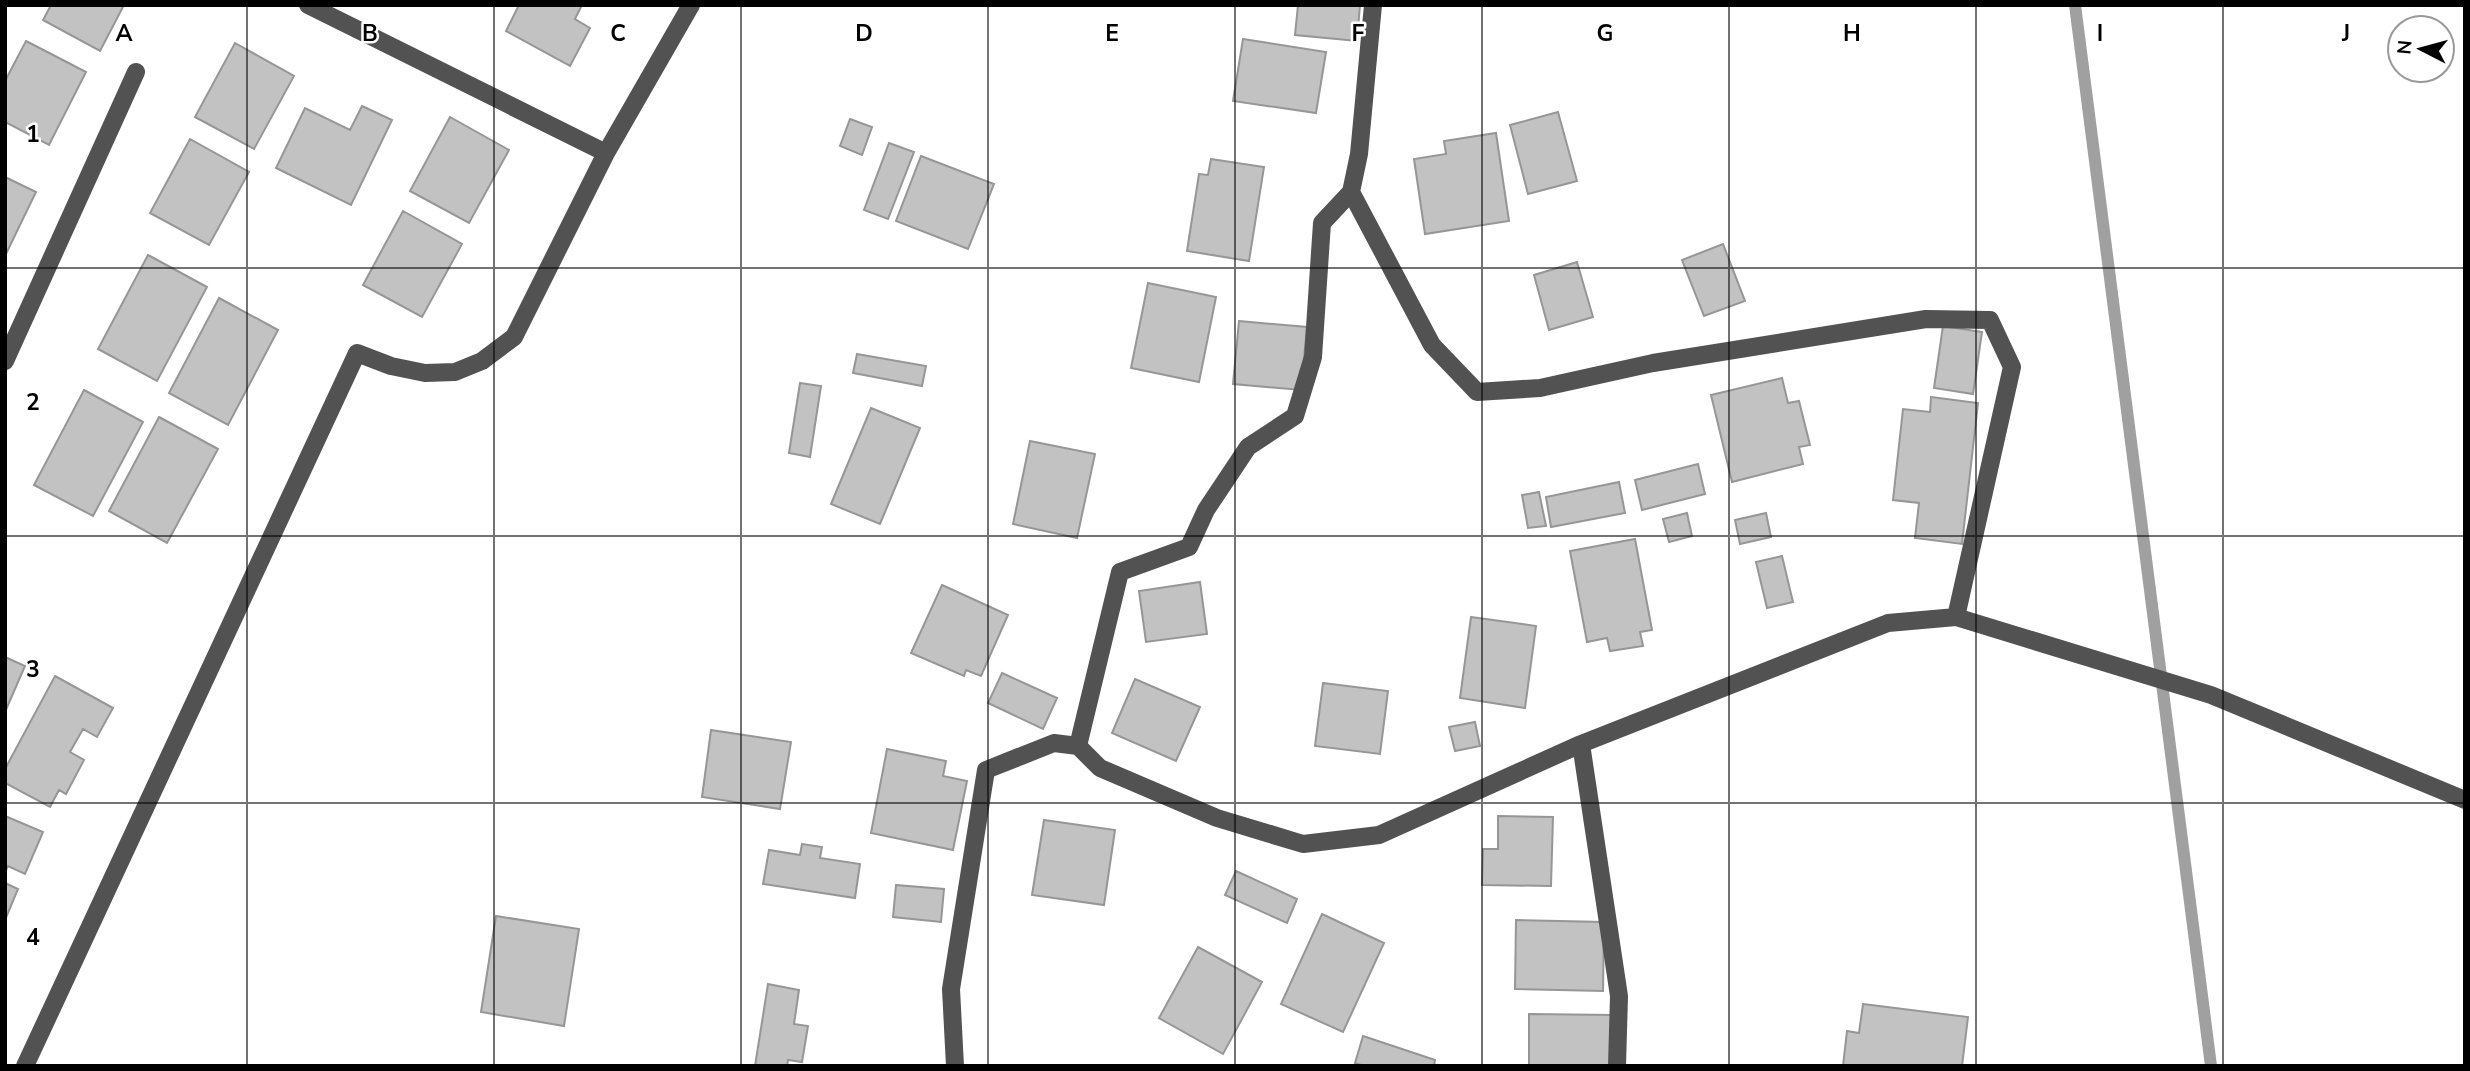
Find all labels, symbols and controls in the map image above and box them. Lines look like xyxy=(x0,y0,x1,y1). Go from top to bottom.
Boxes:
north arrow xyxy=(2386,14,2456,84)
text: A xyxy=(115,18,133,49)
text: B xyxy=(362,18,378,49)
text: C xyxy=(610,18,626,49)
text: D xyxy=(855,18,873,49)
text: E xyxy=(1105,18,1119,49)
text: F xyxy=(1352,18,1365,49)
text: G xyxy=(1597,18,1613,49)
text: H xyxy=(1843,18,1861,49)
text: I xyxy=(2097,18,2103,49)
text: J xyxy=(2341,18,2350,49)
text: N xyxy=(2391,39,2419,56)
text: 1 xyxy=(26,119,40,150)
text: 2 xyxy=(26,387,40,418)
text: 3 xyxy=(26,654,40,685)
text: 4 xyxy=(26,922,40,953)

